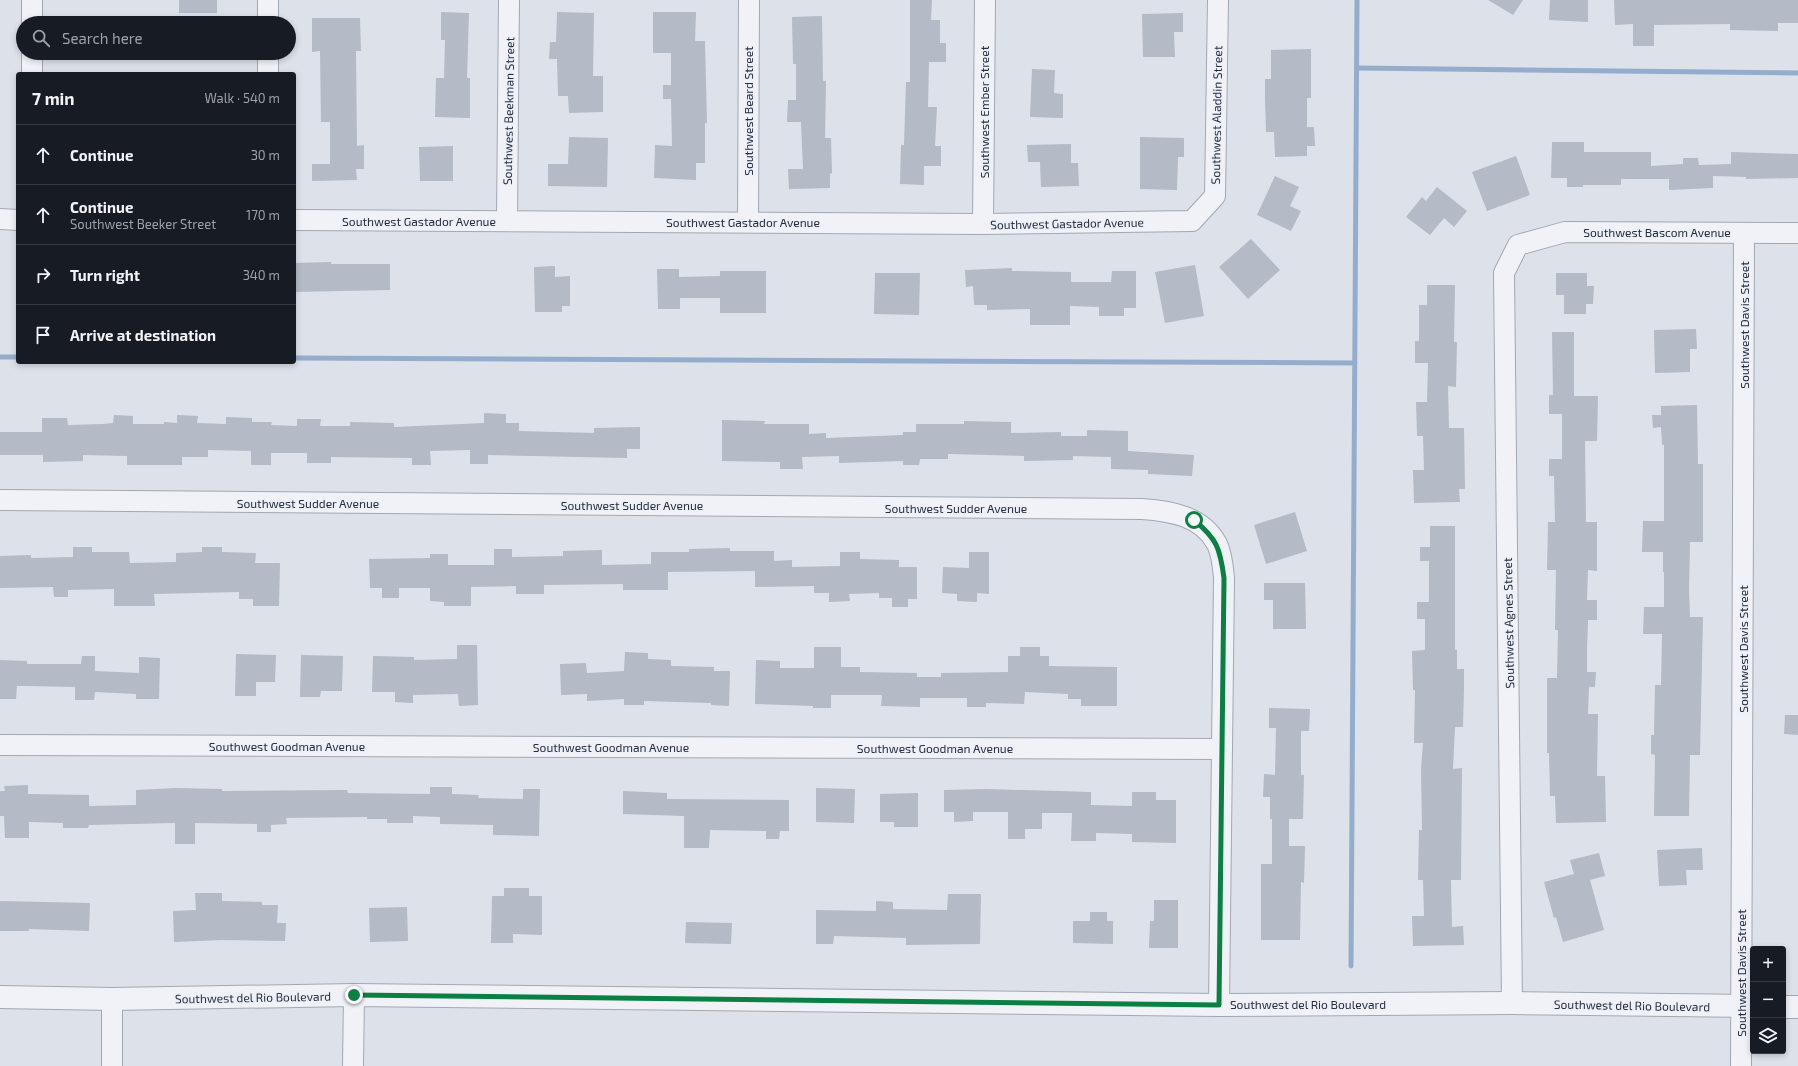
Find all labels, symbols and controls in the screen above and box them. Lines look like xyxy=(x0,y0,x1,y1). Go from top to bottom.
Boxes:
search box xyxy=(16,16,296,60)
icon: search xyxy=(30,27,52,49)
text: Search here xyxy=(62,29,143,47)
street label: Southwest Beekman Street xyxy=(500,36,516,185)
street label: Southwest Ember Street xyxy=(977,45,991,178)
street label: Southwest Aladdin Street xyxy=(1208,45,1224,184)
street label: Southwest Beard Street xyxy=(741,46,755,176)
text: 7 min xyxy=(32,88,75,108)
text: Walk · 540 m xyxy=(204,90,280,106)
icon: ahead xyxy=(32,144,54,166)
text: Continue xyxy=(70,146,133,164)
text: 30 m xyxy=(251,147,280,163)
text: Continue xyxy=(70,198,133,216)
icon: ahead xyxy=(32,204,54,226)
text: 170 m xyxy=(246,207,280,223)
street label: Southwest Gastador Avenue xyxy=(342,214,496,228)
street label: Southwest Gastador Avenue xyxy=(666,215,820,229)
street label: Southwest Gastador Avenue xyxy=(990,215,1144,231)
text: Southwest Beeker Street xyxy=(70,216,216,232)
street label: Southwest Bascom Avenue xyxy=(1583,225,1731,239)
street label: Southwest Davis Street xyxy=(1737,261,1751,389)
icon: right xyxy=(32,264,54,286)
text: Turn right xyxy=(70,266,140,284)
text: 340 m xyxy=(243,267,280,283)
icon: arrive xyxy=(32,324,54,346)
text: Arrive at destination xyxy=(70,326,216,344)
street label: Southwest Sudder Avenue xyxy=(237,496,379,510)
street label: Southwest Sudder Avenue xyxy=(561,498,703,512)
street label: Southwest Sudder Avenue xyxy=(885,501,1027,515)
route start xyxy=(1185,511,1203,529)
street label: Southwest Agnes Street xyxy=(1500,557,1516,689)
street label: Southwest Davis Street xyxy=(1736,585,1750,713)
street label: Southwest Goodman Avenue xyxy=(209,739,365,753)
street label: Southwest Goodman Avenue xyxy=(533,740,689,754)
street label: Southwest Goodman Avenue xyxy=(857,741,1013,755)
street label: Southwest Davis Street xyxy=(1734,909,1748,1037)
map controls xyxy=(1750,946,1786,1054)
button: + xyxy=(1750,946,1786,982)
button: − xyxy=(1750,982,1786,1018)
route end xyxy=(345,986,363,1004)
street label: Southwest del Rio Boulevard xyxy=(175,989,331,1005)
street label: Southwest del Rio Boulevard xyxy=(1230,997,1386,1011)
street label: Southwest del Rio Boulevard xyxy=(1554,997,1710,1013)
button: layers xyxy=(1750,1018,1786,1054)

